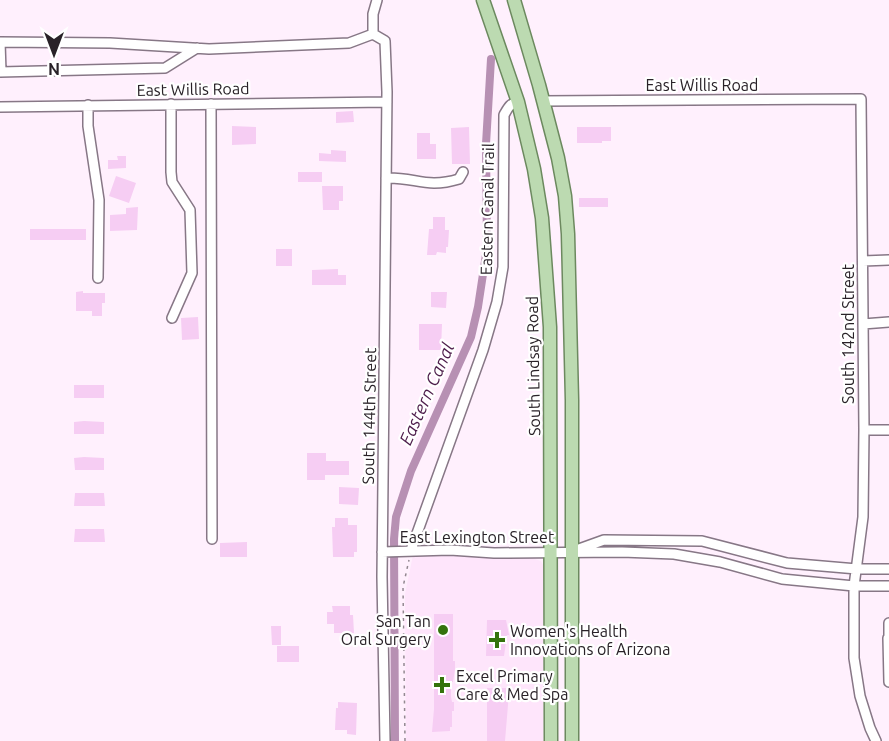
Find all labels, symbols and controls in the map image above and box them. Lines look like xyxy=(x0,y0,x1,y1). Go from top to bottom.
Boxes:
north arrow xyxy=(24,24,84,84)
text: N xyxy=(48,60,60,78)
street label: East Willis Road xyxy=(646,76,758,94)
street label: East Willis Road xyxy=(136,79,250,99)
street label: Eastern Canal Trail xyxy=(477,143,497,275)
street label: South 142nd Street xyxy=(839,263,857,404)
street label: South Lindsay Road xyxy=(523,296,543,436)
water label: Eastern Canal xyxy=(395,340,457,448)
street label: South 144th Street xyxy=(359,347,379,485)
street label: East Lexington Street xyxy=(400,528,555,546)
place label: San Tan Oral Surgery xyxy=(341,612,431,648)
place label: Women's Health Innovations of Arizona xyxy=(510,622,670,658)
marker: San Tan Oral Surgery xyxy=(436,623,450,637)
marker: Women's Health Innovations of Arizona xyxy=(488,631,506,649)
place label: Excel Primary Care & Med Spa xyxy=(456,667,568,703)
marker: Excel Primary Care & Med Spa xyxy=(433,676,451,694)

